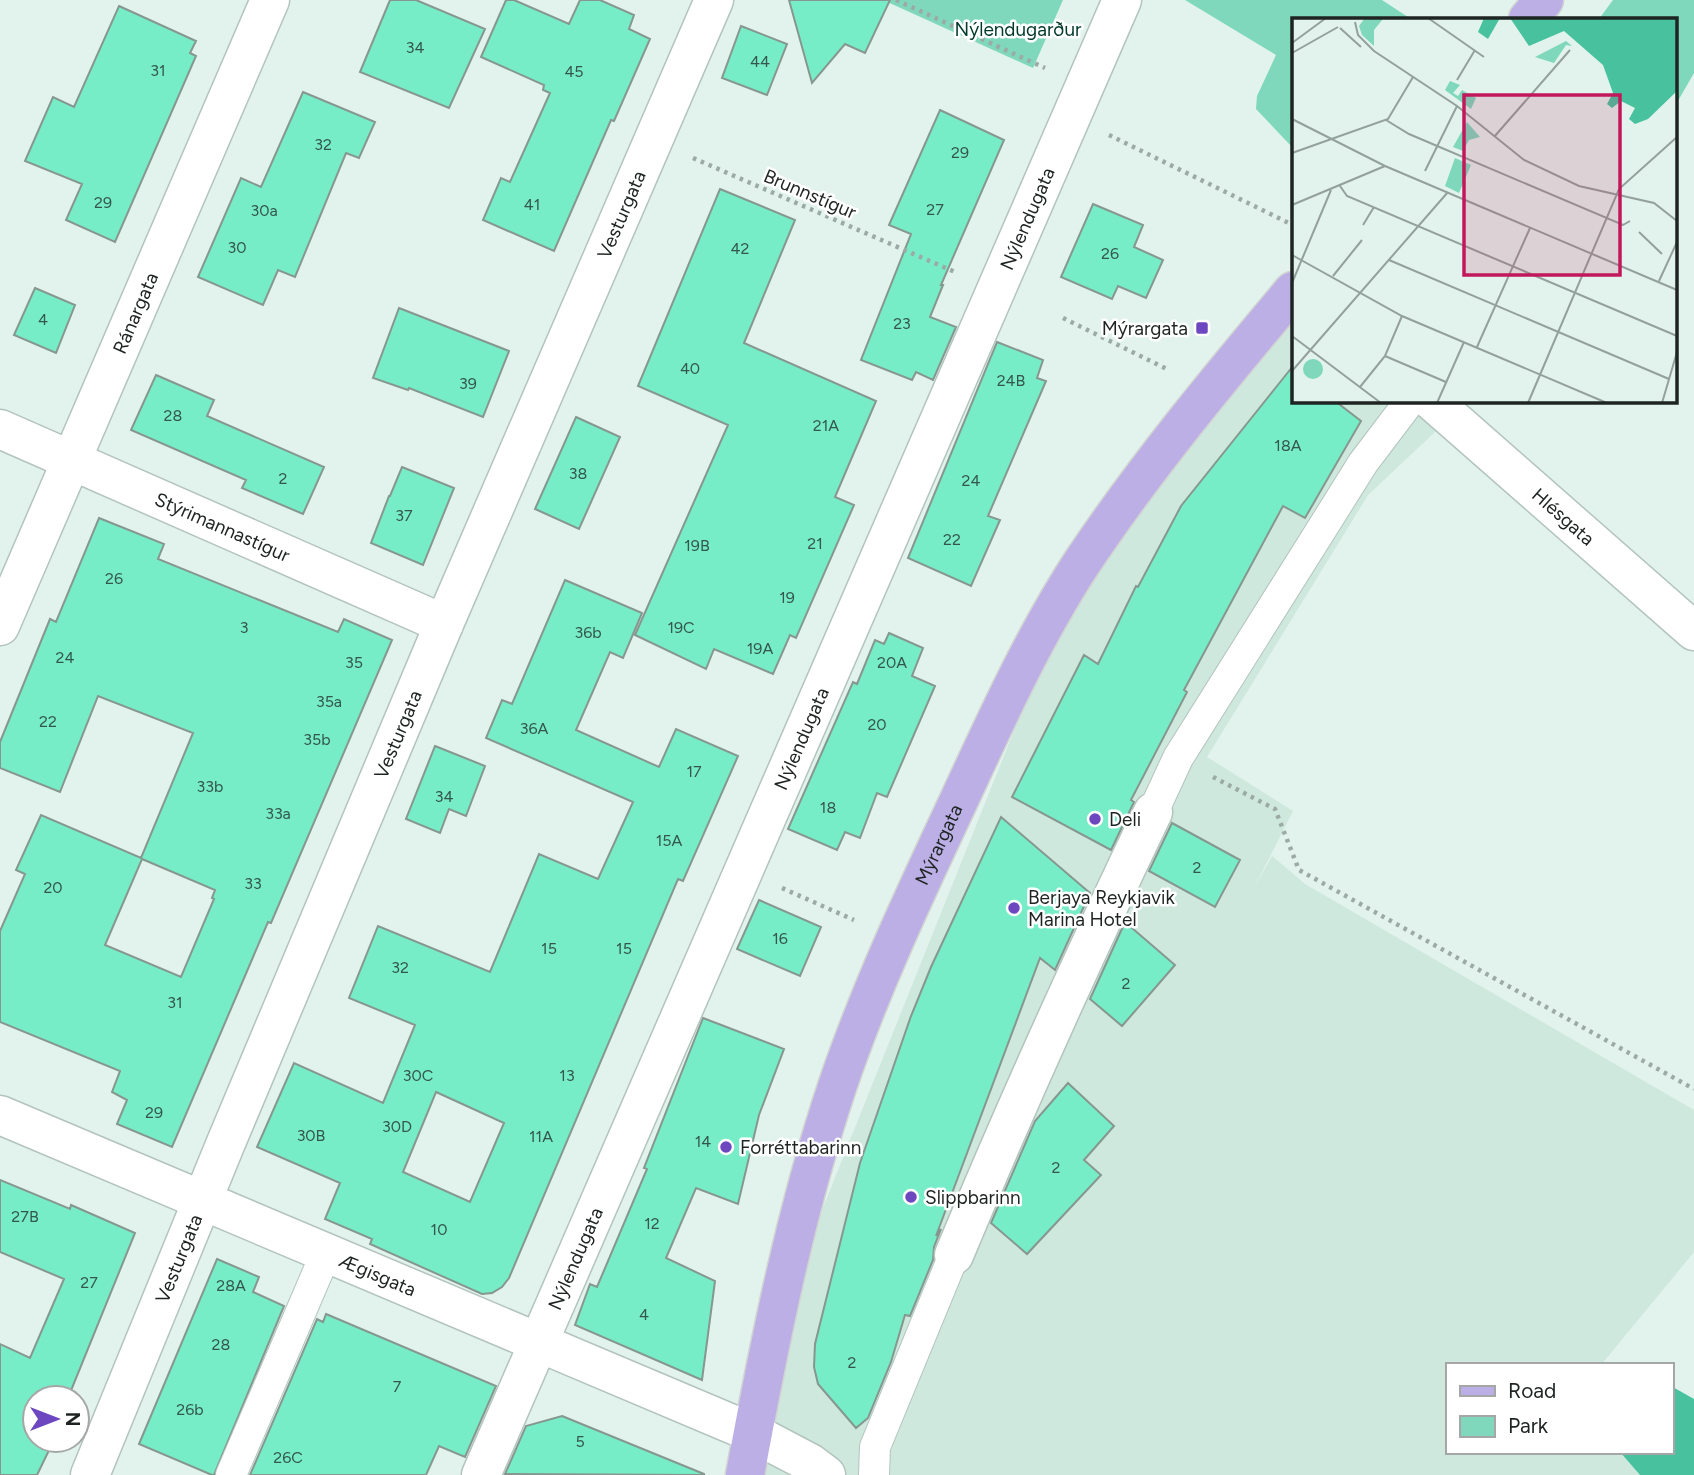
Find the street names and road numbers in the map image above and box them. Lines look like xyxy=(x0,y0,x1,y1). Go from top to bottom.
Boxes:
street label: Brunnstígur xyxy=(760,164,860,224)
street label: Nýlendugata xyxy=(995,164,1059,273)
street label: Vesturgata xyxy=(592,167,650,262)
street label: Ránargata xyxy=(107,269,163,357)
street label: Hlésgata xyxy=(1528,483,1599,550)
street label: Stýrimannastígur xyxy=(151,487,294,567)
street label: Nýlendugata xyxy=(769,684,833,793)
street label: Vesturgata xyxy=(369,687,426,782)
street label: Mýrargata xyxy=(910,800,967,888)
street label: Nýlendugata xyxy=(543,1204,607,1313)
street label: Vesturgata xyxy=(150,1211,207,1306)
street label: Ægisgata xyxy=(336,1248,420,1301)

